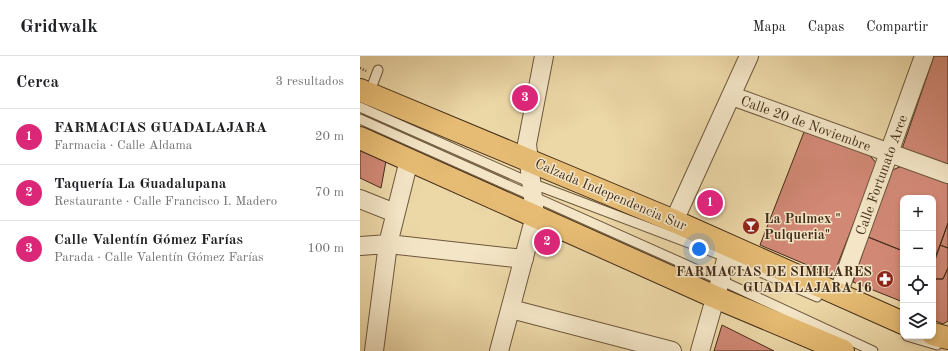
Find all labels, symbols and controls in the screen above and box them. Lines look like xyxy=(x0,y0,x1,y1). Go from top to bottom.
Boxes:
text: Gridwalk xyxy=(20,18,98,37)
text: Mapa xyxy=(753,20,786,34)
text: Capas xyxy=(808,20,844,34)
text: Compartir xyxy=(866,20,928,34)
text: Cerca xyxy=(16,74,59,91)
text: 3 resultados xyxy=(276,75,344,88)
pin: 3 xyxy=(512,83,538,113)
street label: Calle 20 de Noviembre xyxy=(739,94,873,154)
street label: Calle Fortunato Arce xyxy=(854,113,910,237)
text: FARMACIAS GUADALAJARA xyxy=(54,121,267,136)
text: 1 xyxy=(25,130,33,143)
text: 20 m xyxy=(315,130,344,143)
text: Farmacia · Calle Aldama xyxy=(54,139,192,152)
street label: Calzada Independencia Sur xyxy=(533,157,689,233)
text: Taquería La Guadalupana xyxy=(54,177,226,192)
text: 2 xyxy=(25,186,33,199)
text: 70 m xyxy=(315,186,344,199)
pin: 1 xyxy=(697,188,723,218)
text: Restaurante · Calle Francisco I. Madero xyxy=(54,195,277,208)
map controls xyxy=(900,195,936,339)
button: + xyxy=(900,195,936,231)
place label: La Pulmex " Pulqueria" xyxy=(764,212,841,242)
bar icon: La Pulmex " Pulqueria" xyxy=(741,216,761,236)
pin: 2 xyxy=(534,227,560,257)
button: − xyxy=(900,231,936,267)
text: Calle Valentín Gómez Farías xyxy=(54,233,243,248)
your location xyxy=(689,239,709,259)
text: 3 xyxy=(25,242,33,255)
text: 100 m xyxy=(307,242,344,255)
text: Parada · Calle Valentín Gómez Farías xyxy=(54,251,264,264)
place label: FARMACIAS DE SIMILARES GUADALAJARA 16 xyxy=(676,265,872,295)
button: locate xyxy=(900,267,936,303)
pharmacy icon: FARMACIAS DE SIMILARES GUADALAJARA 16 xyxy=(875,269,895,289)
button: layers xyxy=(900,303,936,339)

